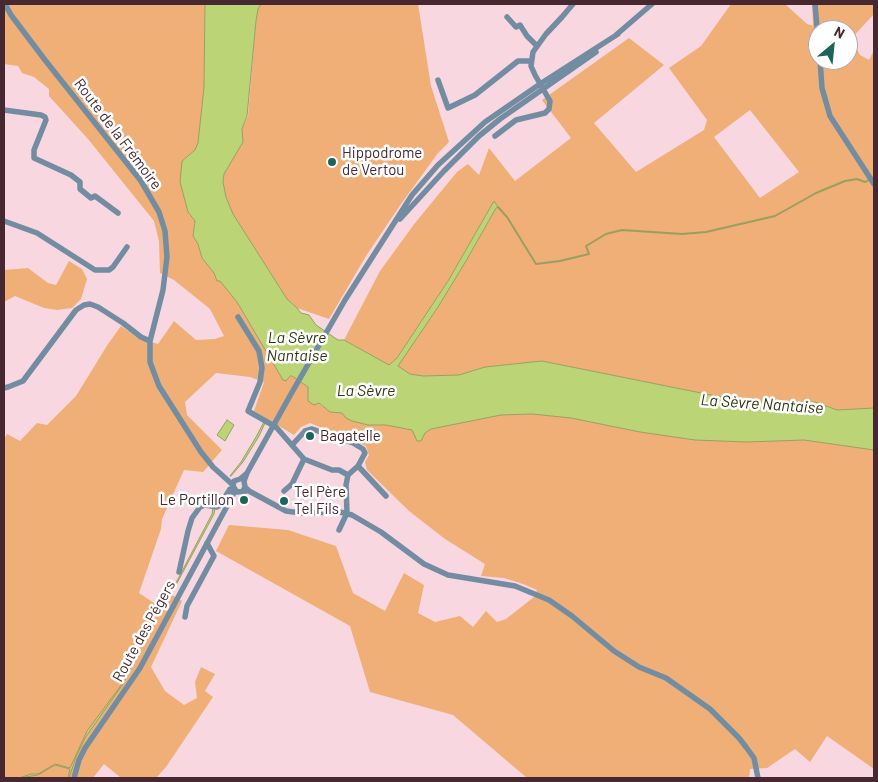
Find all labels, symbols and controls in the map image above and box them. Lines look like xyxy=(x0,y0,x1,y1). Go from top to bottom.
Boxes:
north arrow xyxy=(808,20,858,70)
text: N xyxy=(832,23,848,42)
street label: Route de la Frémoire xyxy=(70,75,166,193)
place label: Hippodrome de Vertou xyxy=(342,144,422,179)
marker: Hippodrome de Vertou xyxy=(326,156,338,168)
water label: La Sèvre Nantaise xyxy=(266,328,328,366)
water label: La Sèvre xyxy=(337,381,395,401)
water label: La Sèvre Nantaise xyxy=(700,390,824,418)
place label: Bagatelle xyxy=(320,427,381,445)
marker: Bagatelle xyxy=(304,430,316,442)
place label: Tel Père Tel Fils xyxy=(294,483,346,518)
place label: Le Portillon xyxy=(160,491,234,509)
marker: Le Portillon xyxy=(238,494,250,506)
marker: Tel Père Tel Fils xyxy=(278,495,290,507)
street label: Route des Pégers xyxy=(109,577,179,685)

